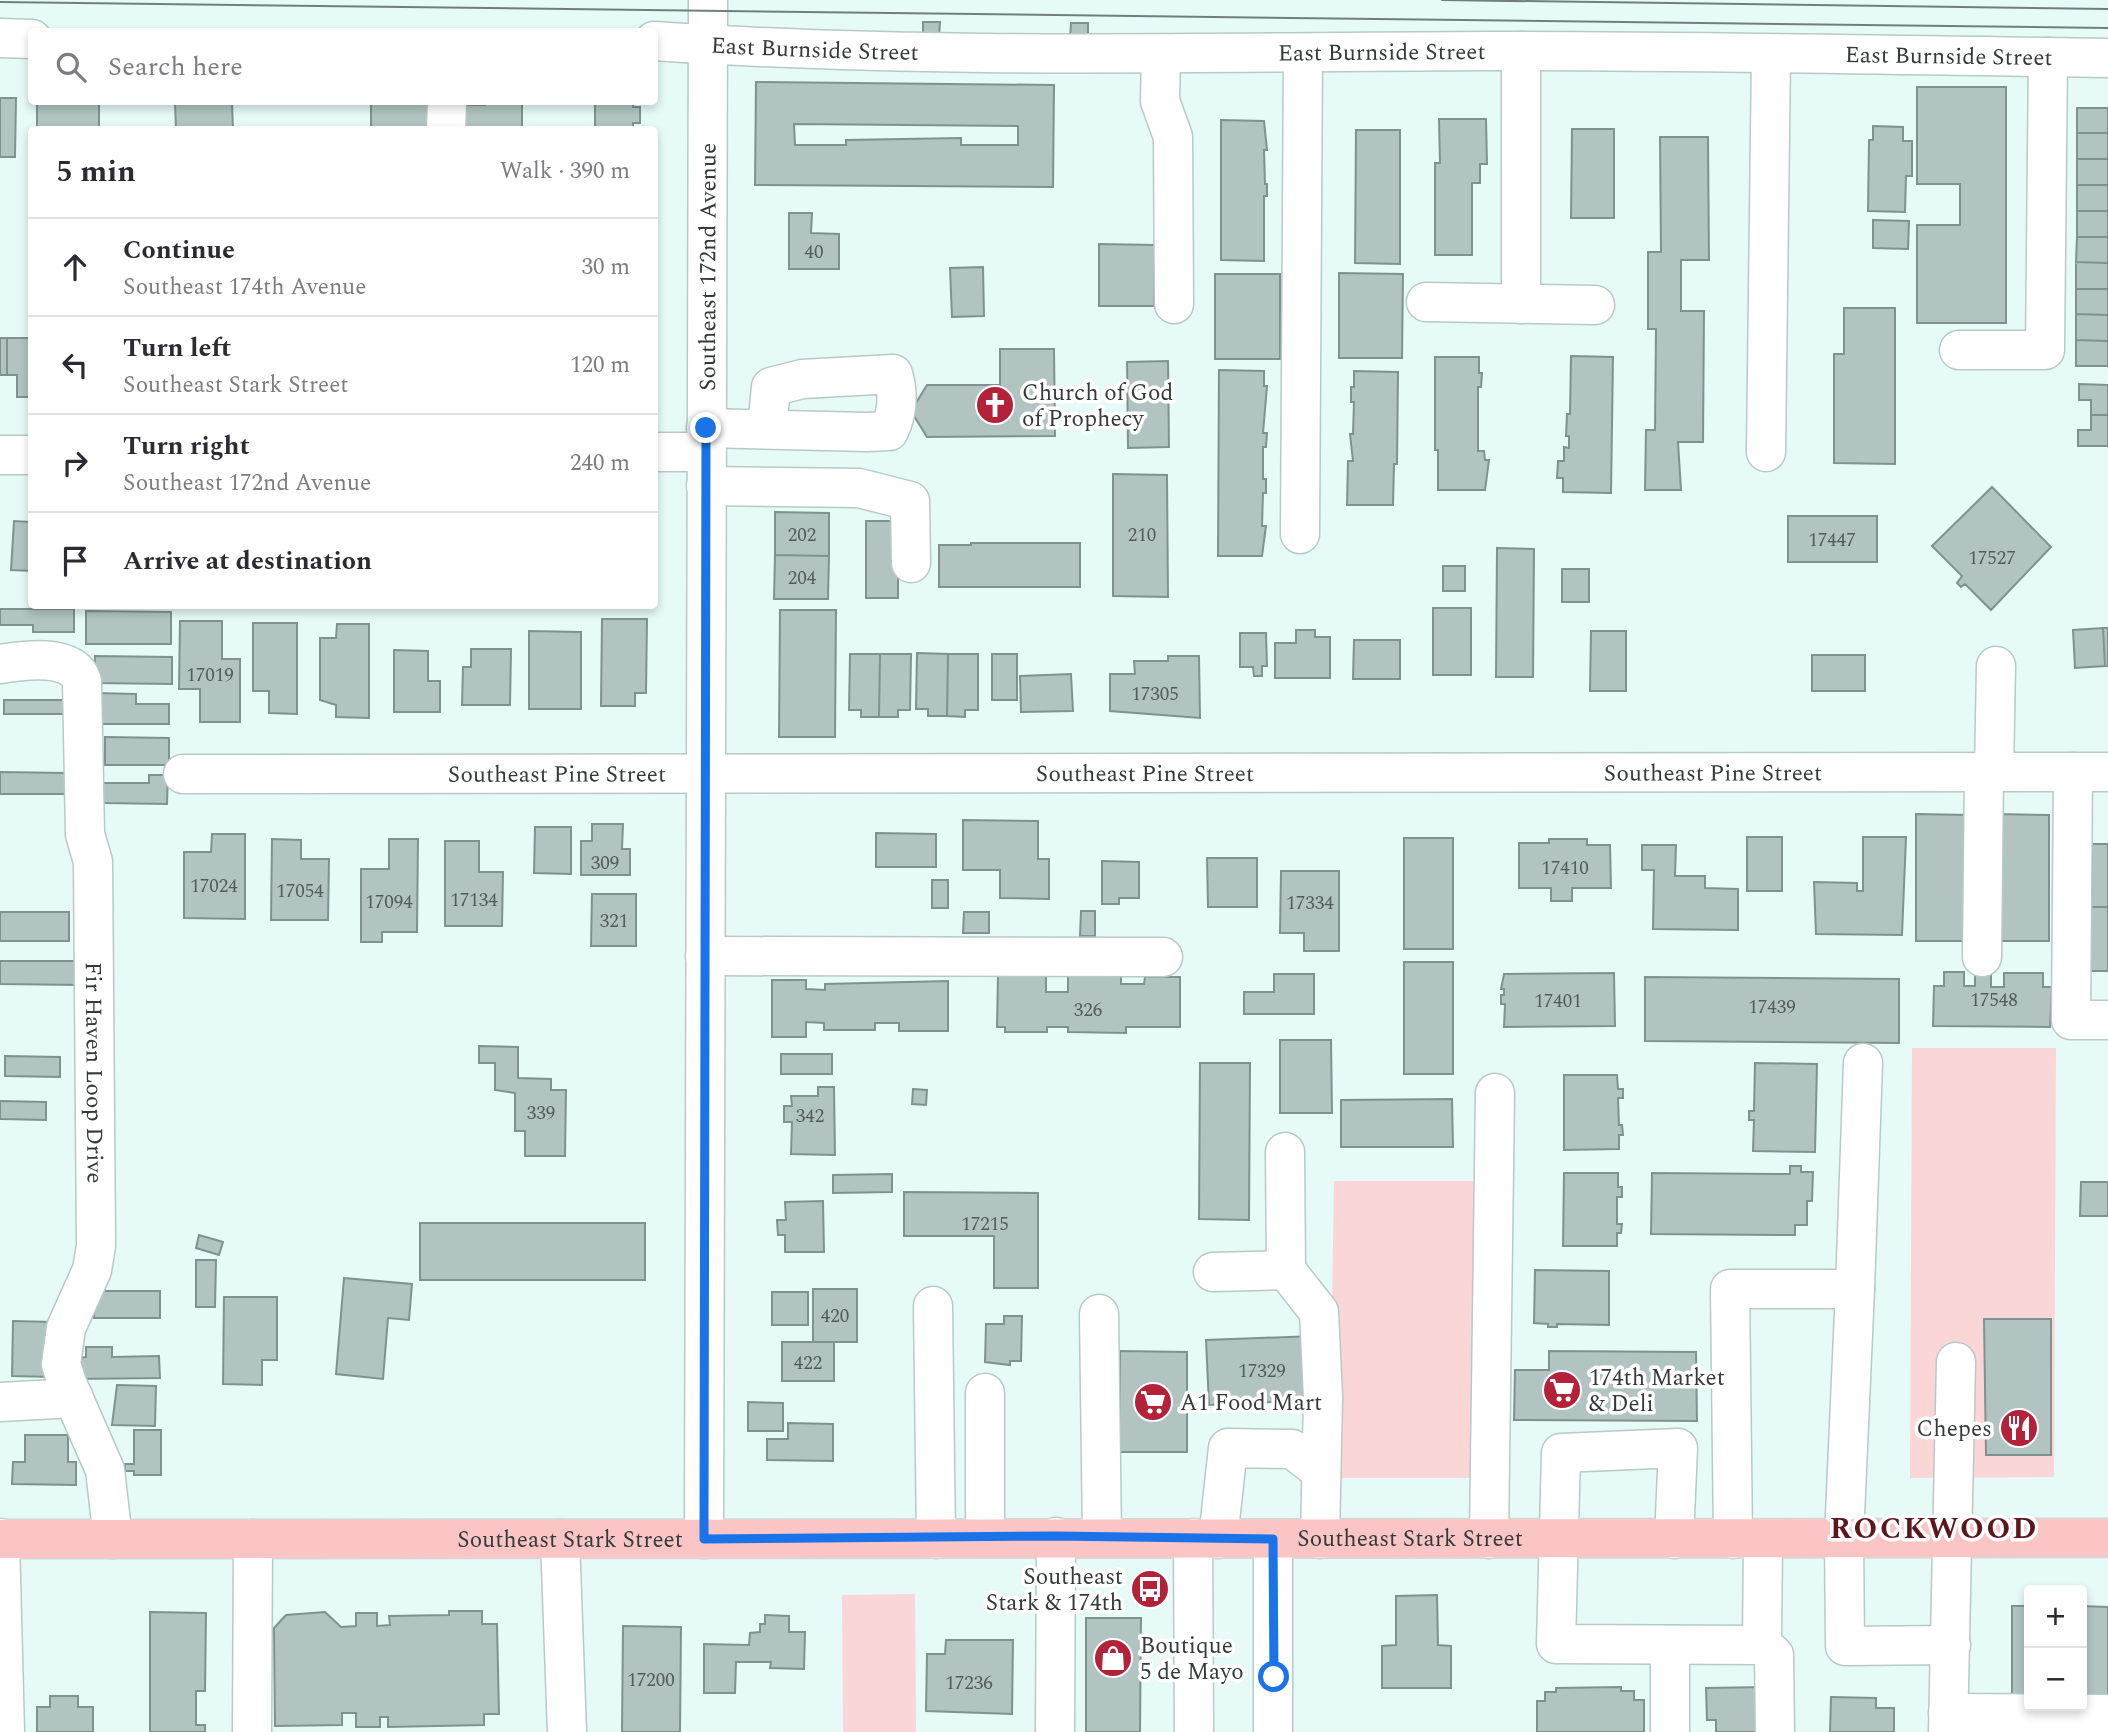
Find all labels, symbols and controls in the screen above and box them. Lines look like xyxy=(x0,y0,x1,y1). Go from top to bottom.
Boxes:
search box xyxy=(28,28,658,105)
street label: East Burnside Street xyxy=(710,29,919,71)
street label: East Burnside Street xyxy=(1278,35,1486,72)
street label: East Burnside Street xyxy=(1845,38,2053,76)
text: Search here xyxy=(108,47,243,87)
icon: search xyxy=(52,48,90,86)
street label: Southeast 172nd Avenue xyxy=(691,143,727,391)
text: 5 min xyxy=(56,149,136,195)
text: Walk · 390 m xyxy=(500,154,630,189)
text: Continue xyxy=(123,230,235,270)
house number: 40 xyxy=(804,238,824,267)
icon: ahead xyxy=(56,248,94,286)
text: 30 m xyxy=(581,250,630,285)
text: Southeast 174th Avenue xyxy=(123,270,366,305)
text: Turn left xyxy=(123,328,231,368)
icon: left xyxy=(56,346,94,384)
text: 120 m xyxy=(570,348,630,383)
text: Southeast Stark Street xyxy=(123,368,349,403)
place label: Church of God of Prophecy xyxy=(1022,376,1174,437)
church icon: Church of God of Prophecy xyxy=(974,384,1016,426)
route end xyxy=(690,412,721,443)
text: Turn right xyxy=(123,426,250,466)
icon: right xyxy=(56,444,94,482)
text: 240 m xyxy=(570,446,630,481)
text: Southeast 172nd Avenue xyxy=(123,466,371,501)
house number: 202 xyxy=(788,521,816,550)
house number: 210 xyxy=(1128,521,1156,550)
house number: 17447 xyxy=(1808,526,1856,555)
text: Arrive at destination xyxy=(123,541,372,581)
icon: arrive xyxy=(56,542,94,580)
house number: 17527 xyxy=(1968,544,2016,573)
house number: 204 xyxy=(788,564,817,593)
house number: 17019 xyxy=(186,661,234,690)
house number: 17305 xyxy=(1131,680,1179,709)
street label: Southeast Pine Street xyxy=(1604,756,1822,792)
street label: Southeast Pine Street xyxy=(448,757,666,793)
street label: Southeast Pine Street xyxy=(1036,757,1254,792)
house number: 309 xyxy=(591,849,619,878)
house number: 17410 xyxy=(1541,854,1589,883)
house number: 17024 xyxy=(190,872,238,901)
house number: 17054 xyxy=(276,877,324,906)
house number: 17134 xyxy=(450,886,498,915)
house number: 17094 xyxy=(365,888,413,917)
house number: 17334 xyxy=(1286,889,1334,918)
house number: 321 xyxy=(600,907,628,936)
street label: Fir Haven Loop Drive xyxy=(75,962,112,1184)
house number: 17548 xyxy=(1970,986,2018,1015)
house number: 17401 xyxy=(1534,987,1582,1016)
house number: 17439 xyxy=(1748,993,1796,1022)
house number: 326 xyxy=(1074,996,1102,1025)
house number: 339 xyxy=(527,1099,555,1128)
house number: 342 xyxy=(796,1102,824,1131)
house number: 17215 xyxy=(961,1210,1009,1239)
house number: 420 xyxy=(821,1302,849,1331)
house number: 422 xyxy=(794,1349,822,1378)
house number: 17329 xyxy=(1238,1357,1286,1386)
place label: 174th Market & Deli xyxy=(1589,1361,1725,1422)
supermarket icon: 174th Market & Deli xyxy=(1541,1369,1583,1411)
supermarket icon: A1 Food Mart xyxy=(1132,1381,1174,1423)
place label: A1 Food Mart xyxy=(1180,1386,1322,1421)
restaurant icon: Chepes xyxy=(1998,1407,2040,1449)
place label: Chepes xyxy=(1917,1412,1992,1447)
district label: ROCKWOOD xyxy=(1830,1506,2038,1552)
street label: Southeast Stark Street xyxy=(1297,1522,1523,1557)
street label: Southeast Stark Street xyxy=(457,1523,683,1558)
place label: Southeast Stark & 174th xyxy=(986,1560,1123,1621)
bus stop icon: Southeast Stark & 174th xyxy=(1129,1568,1171,1610)
map controls xyxy=(2024,1585,2087,1711)
button: + xyxy=(2024,1585,2087,1648)
place label: Boutique 5 de Mayo xyxy=(1140,1629,1244,1690)
shop icon: Boutique 5 de Mayo xyxy=(1092,1637,1134,1679)
button: − xyxy=(2024,1648,2087,1711)
route start xyxy=(1258,1661,1289,1692)
house number: 17200 xyxy=(627,1666,675,1695)
house number: 17236 xyxy=(945,1669,993,1698)

